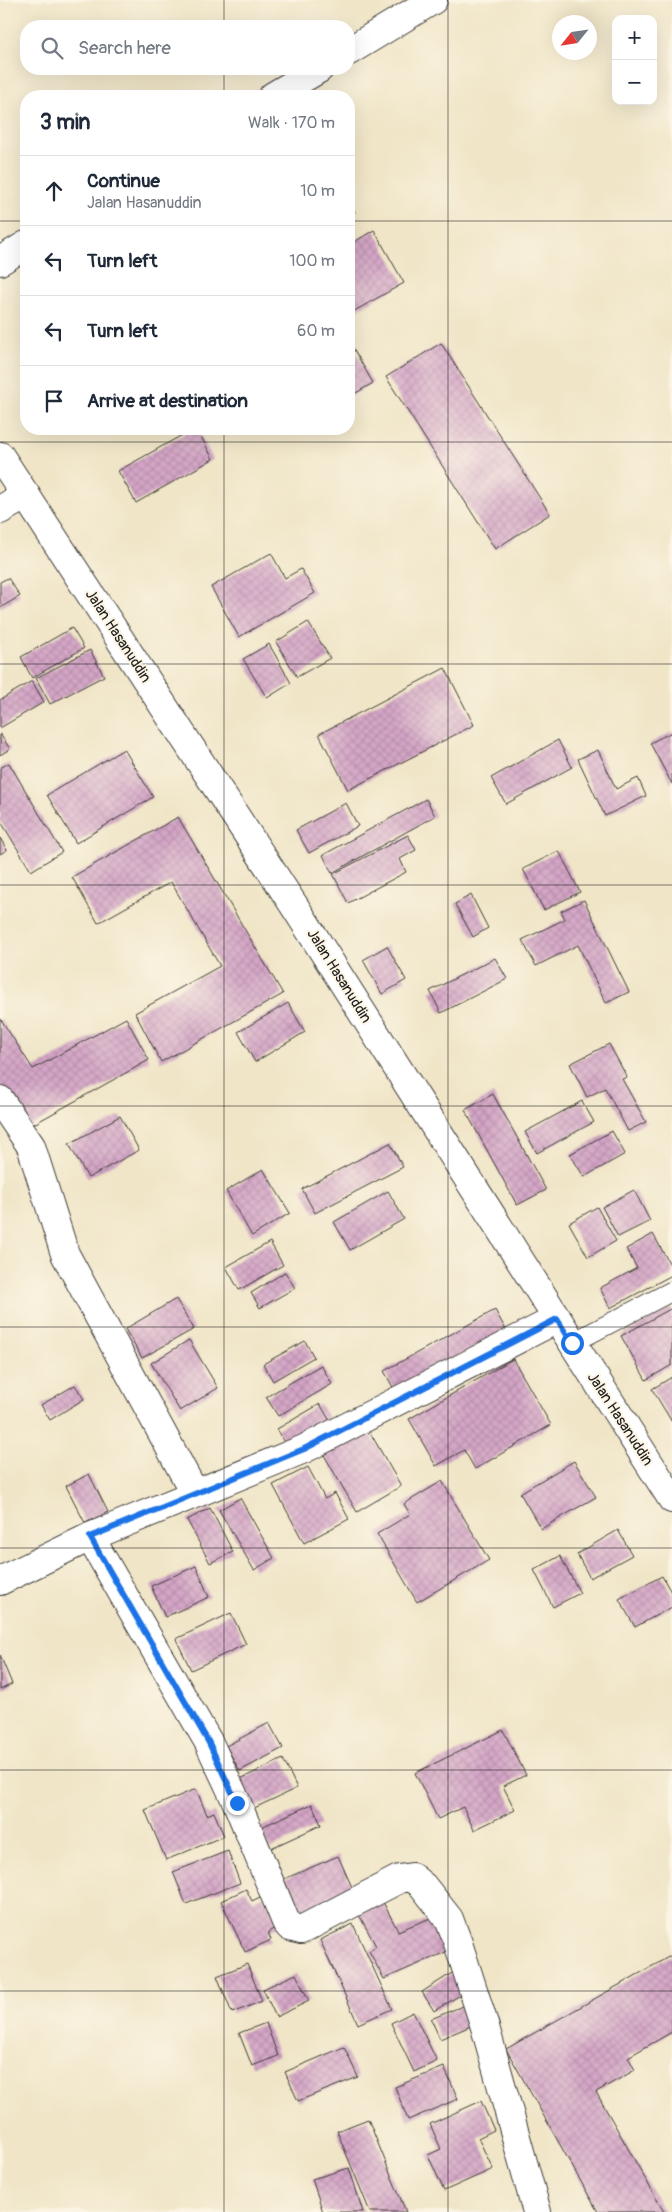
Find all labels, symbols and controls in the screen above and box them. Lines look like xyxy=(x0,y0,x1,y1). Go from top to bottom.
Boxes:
north arrow xyxy=(552,15,597,60)
map controls xyxy=(612,15,657,105)
button: + xyxy=(612,15,657,60)
search box xyxy=(20,20,355,75)
icon: search xyxy=(38,34,66,62)
text: Search here xyxy=(78,36,171,60)
button: − xyxy=(612,60,657,105)
text: 3 min xyxy=(40,109,90,136)
text: Walk · 170 m xyxy=(248,113,335,133)
text: Continue xyxy=(87,169,160,193)
icon: ahead xyxy=(40,177,68,205)
text: 10 m xyxy=(300,181,335,201)
text: Jalan Hasanuddin xyxy=(87,193,202,213)
icon: left xyxy=(40,247,68,275)
text: Turn left xyxy=(87,249,157,273)
text: 100 m xyxy=(289,251,335,271)
icon: left xyxy=(40,317,68,345)
text: Turn left xyxy=(87,319,157,343)
text: 60 m xyxy=(297,321,335,341)
icon: arrive xyxy=(40,387,68,415)
text: Arrive at destination xyxy=(87,389,248,413)
street label: Jalan Hasanuddin xyxy=(81,586,155,686)
street label: Jalan Hasanuddin xyxy=(302,925,376,1027)
route start xyxy=(561,1332,584,1355)
street label: Jalan Hasanuddin xyxy=(583,1369,657,1469)
route end xyxy=(226,1792,249,1815)

